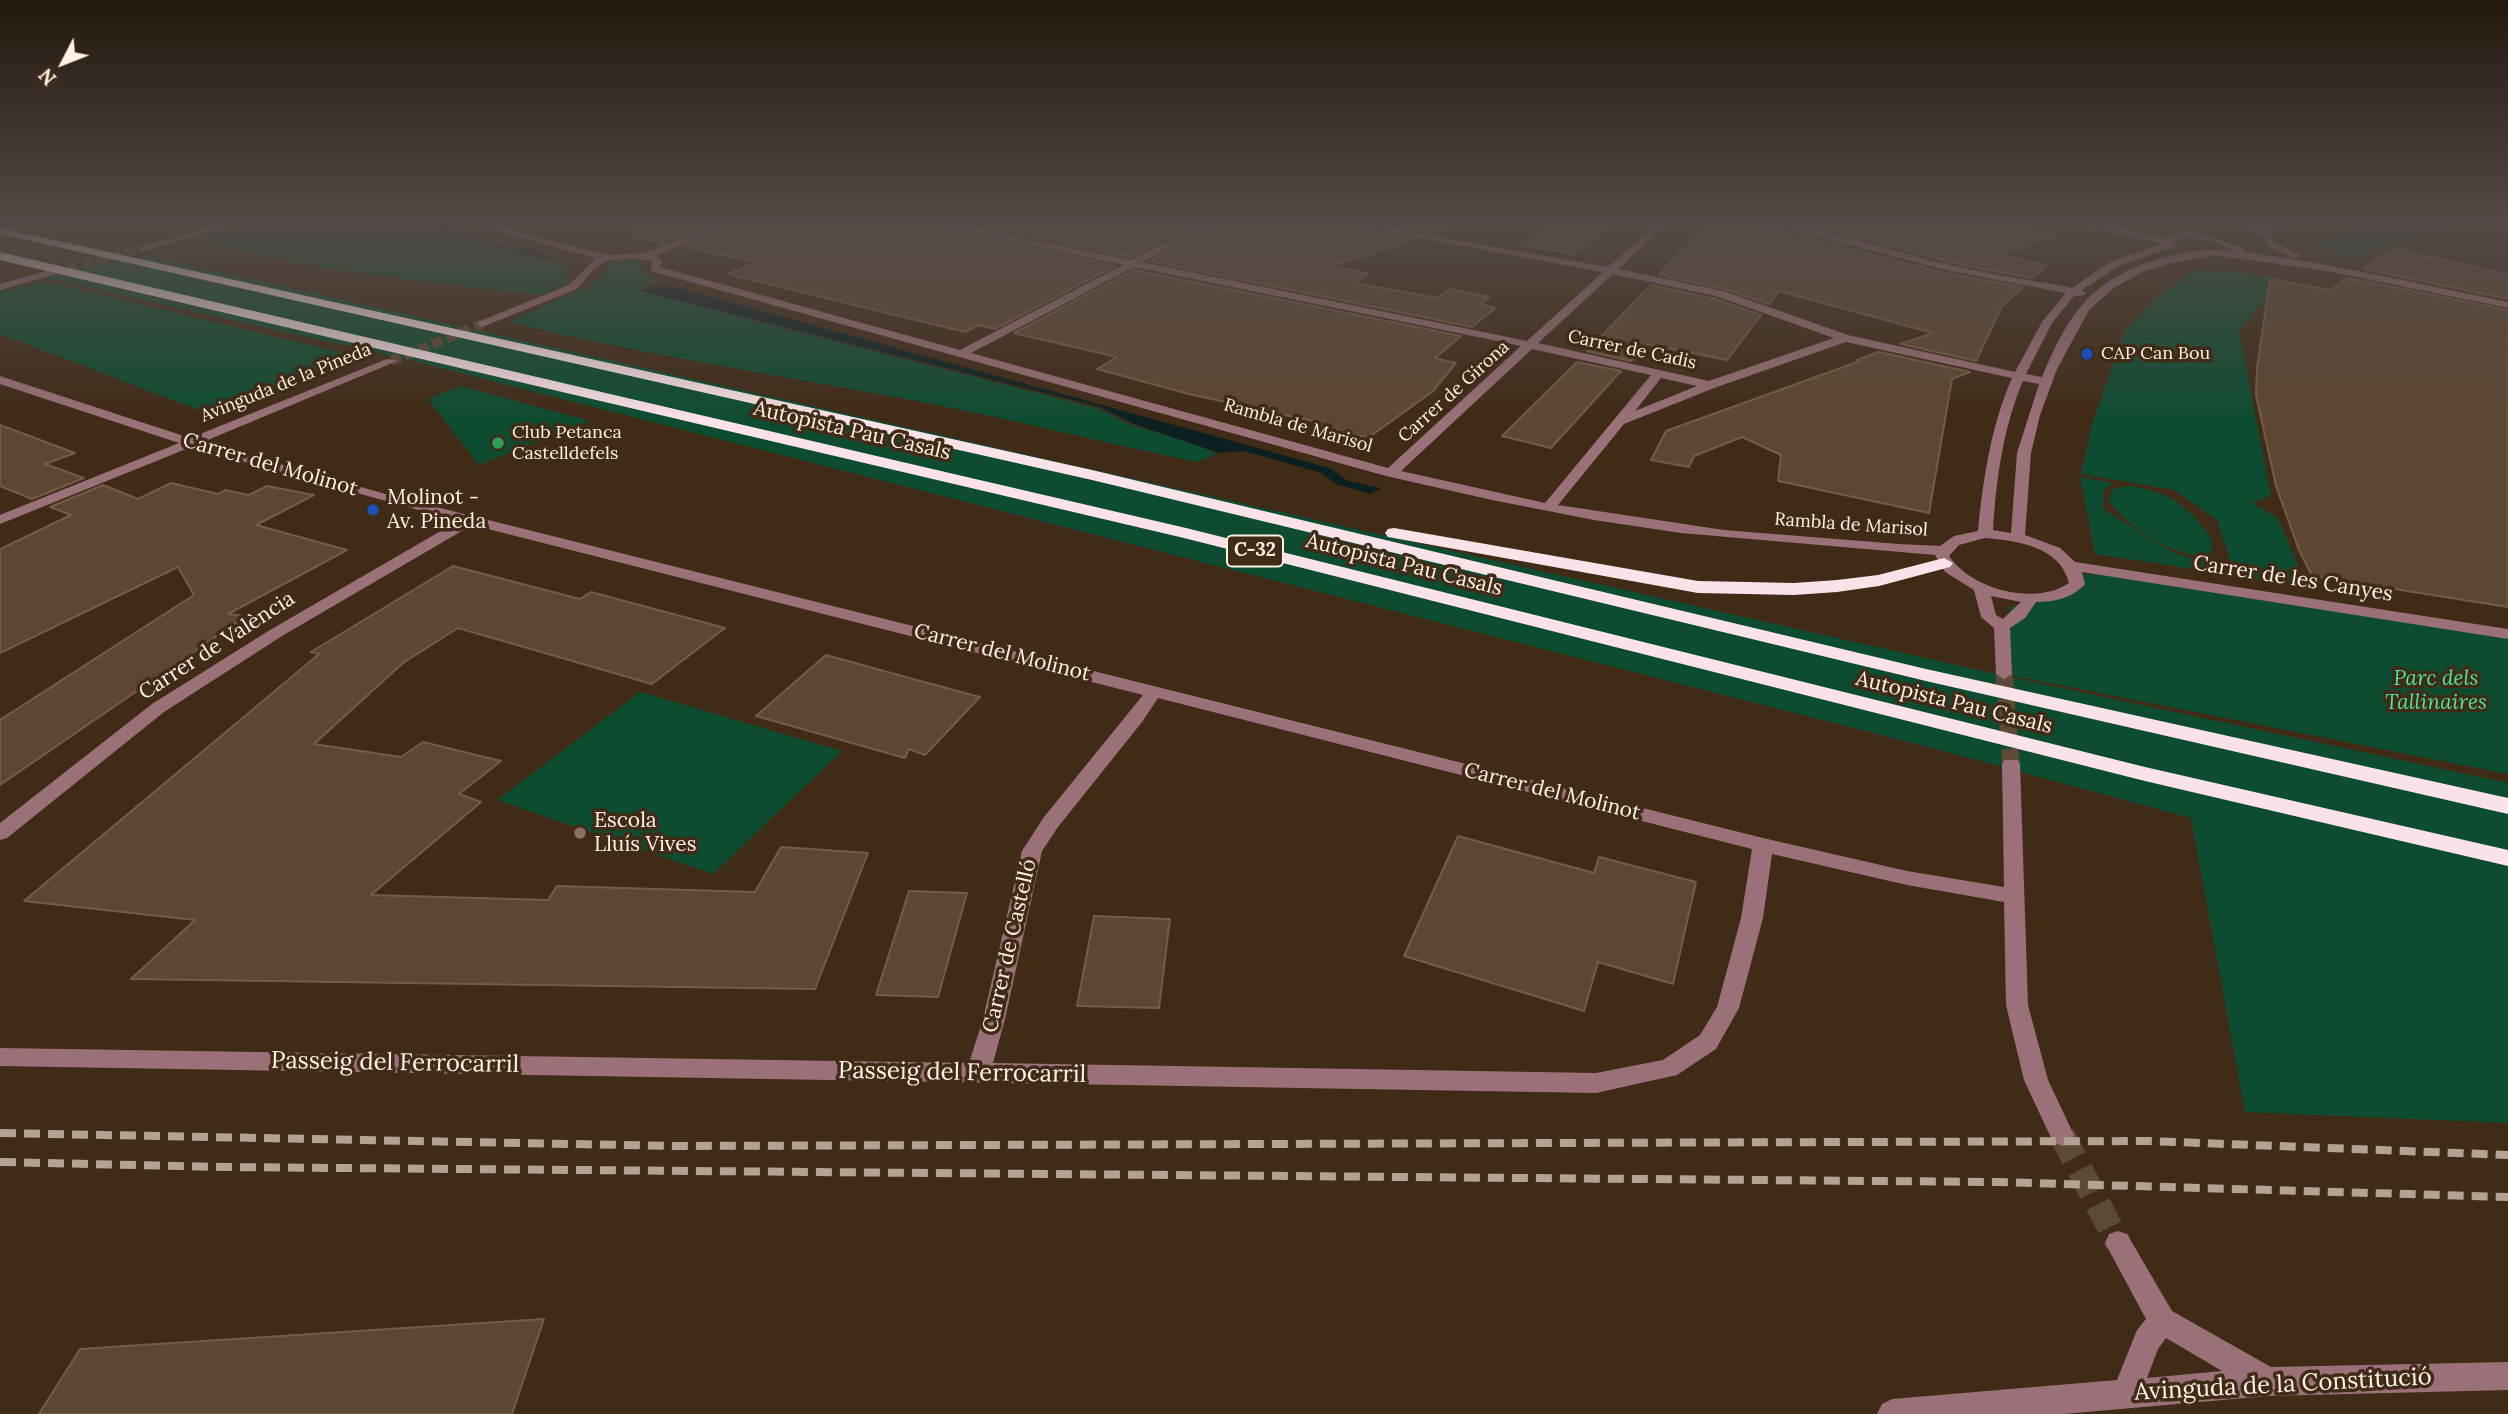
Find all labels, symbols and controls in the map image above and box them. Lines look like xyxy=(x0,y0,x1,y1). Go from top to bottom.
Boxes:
north arrow xyxy=(28,28,98,98)
text: N xyxy=(34,64,61,91)
street label: Carrer de Cadis xyxy=(1566,326,1698,374)
street label: Carrer de Girona xyxy=(1394,336,1514,448)
street label: Avinguda de la Pineda xyxy=(197,339,375,427)
place label: CAP Can Bou xyxy=(2101,343,2210,365)
marker: CAP Can Bou xyxy=(2079,346,2095,362)
street label: Rambla de Marisol xyxy=(1221,394,1375,458)
street label: Autopista Pau Casals xyxy=(751,396,953,466)
place label: Club Petanca Castelldefels xyxy=(512,422,622,464)
street label: Carrer del Molinot xyxy=(180,428,360,502)
marker: Club Petanca Castelldefels xyxy=(490,435,506,451)
place label: Molinot - Av. Pineda xyxy=(387,485,486,535)
marker: Molinot - Av. Pineda xyxy=(365,502,381,518)
street label: Rambla de Marisol xyxy=(1774,509,1928,541)
street label: Autopista Pau Casals xyxy=(1303,528,1505,602)
road number: C-32 xyxy=(1227,536,1283,566)
street label: Carrer de les Canyes xyxy=(2192,551,2394,607)
street label: Carrer de València xyxy=(134,586,300,706)
street label: Carrer del Molinot xyxy=(911,619,1093,687)
street label: Autopista Pau Casals xyxy=(1853,666,2055,740)
park label: Parc dels Tallinaires xyxy=(2385,666,2487,716)
street label: Carrer del Molinot xyxy=(1461,758,1643,826)
place label: Escola Lluís Vives xyxy=(594,808,696,858)
marker: Escola Lluís Vives xyxy=(572,825,588,841)
street label: Carrer de Castelló xyxy=(978,857,1042,1035)
street label: Passeig del Ferrocarril xyxy=(271,1046,519,1080)
street label: Passeig del Ferrocarril xyxy=(838,1056,1086,1090)
street label: Avinguda de la Constitució xyxy=(2134,1363,2432,1407)

